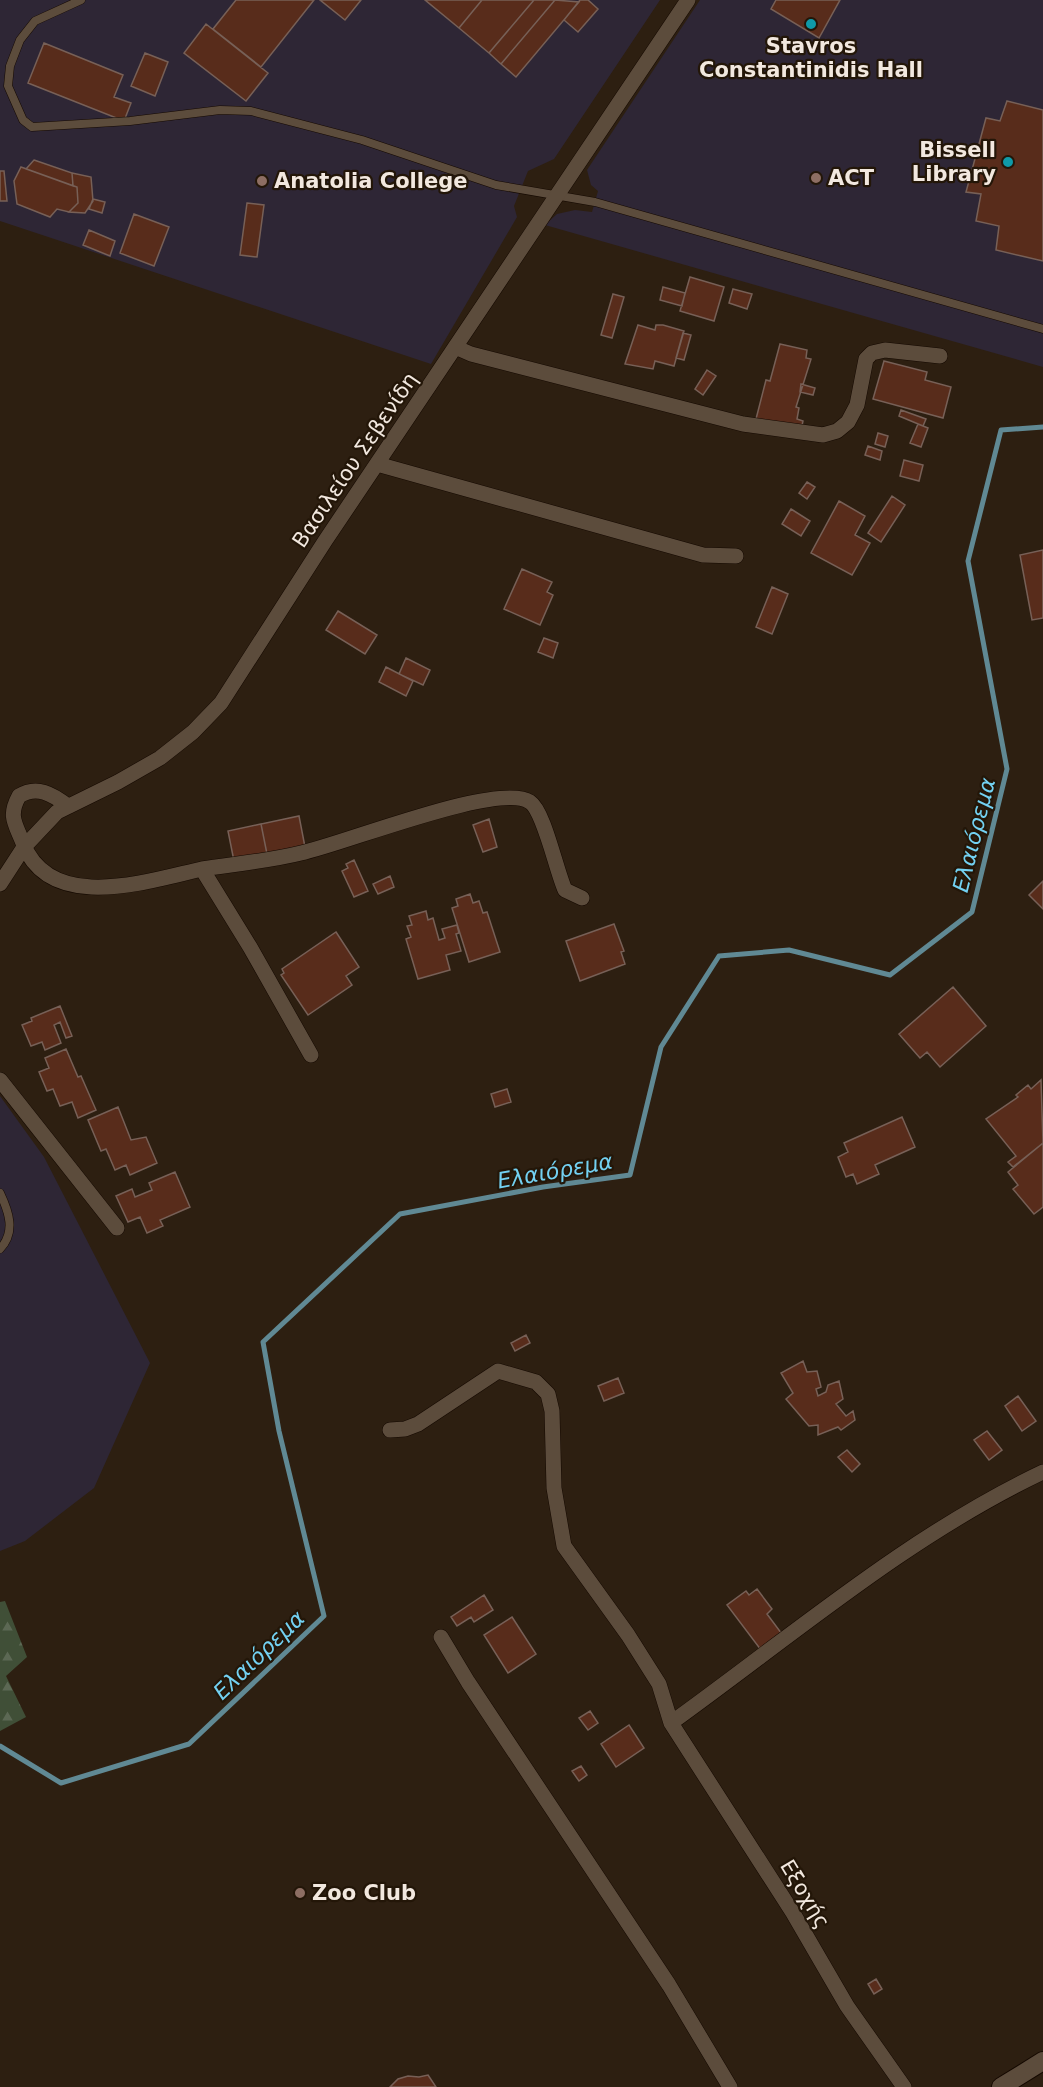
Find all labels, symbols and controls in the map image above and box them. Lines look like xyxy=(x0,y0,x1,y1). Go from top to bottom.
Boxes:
marker: Stavros Constantinidis Hall xyxy=(804,17,818,31)
place label: Stavros Constantinidis Hall xyxy=(699,34,923,82)
place label: Bissell Library xyxy=(912,138,996,186)
marker: Bissell Library xyxy=(1001,155,1015,169)
place label: ACT xyxy=(828,166,875,190)
place label: Anatolia College xyxy=(274,169,467,193)
marker: ACT xyxy=(809,171,823,185)
marker: Anatolia College xyxy=(255,174,269,188)
street label: Βασιλείου Σεβενίδη xyxy=(288,368,422,552)
water label: Ελαιόρεμα xyxy=(948,775,1000,895)
water label: Ελαιόρεμα xyxy=(495,1148,615,1193)
water label: Ελαιόρεμα xyxy=(208,1605,310,1705)
street label: Εξοχής xyxy=(775,1855,835,1933)
place label: Zoo Club xyxy=(312,1881,416,1905)
marker: Zoo Club xyxy=(293,1886,307,1900)

